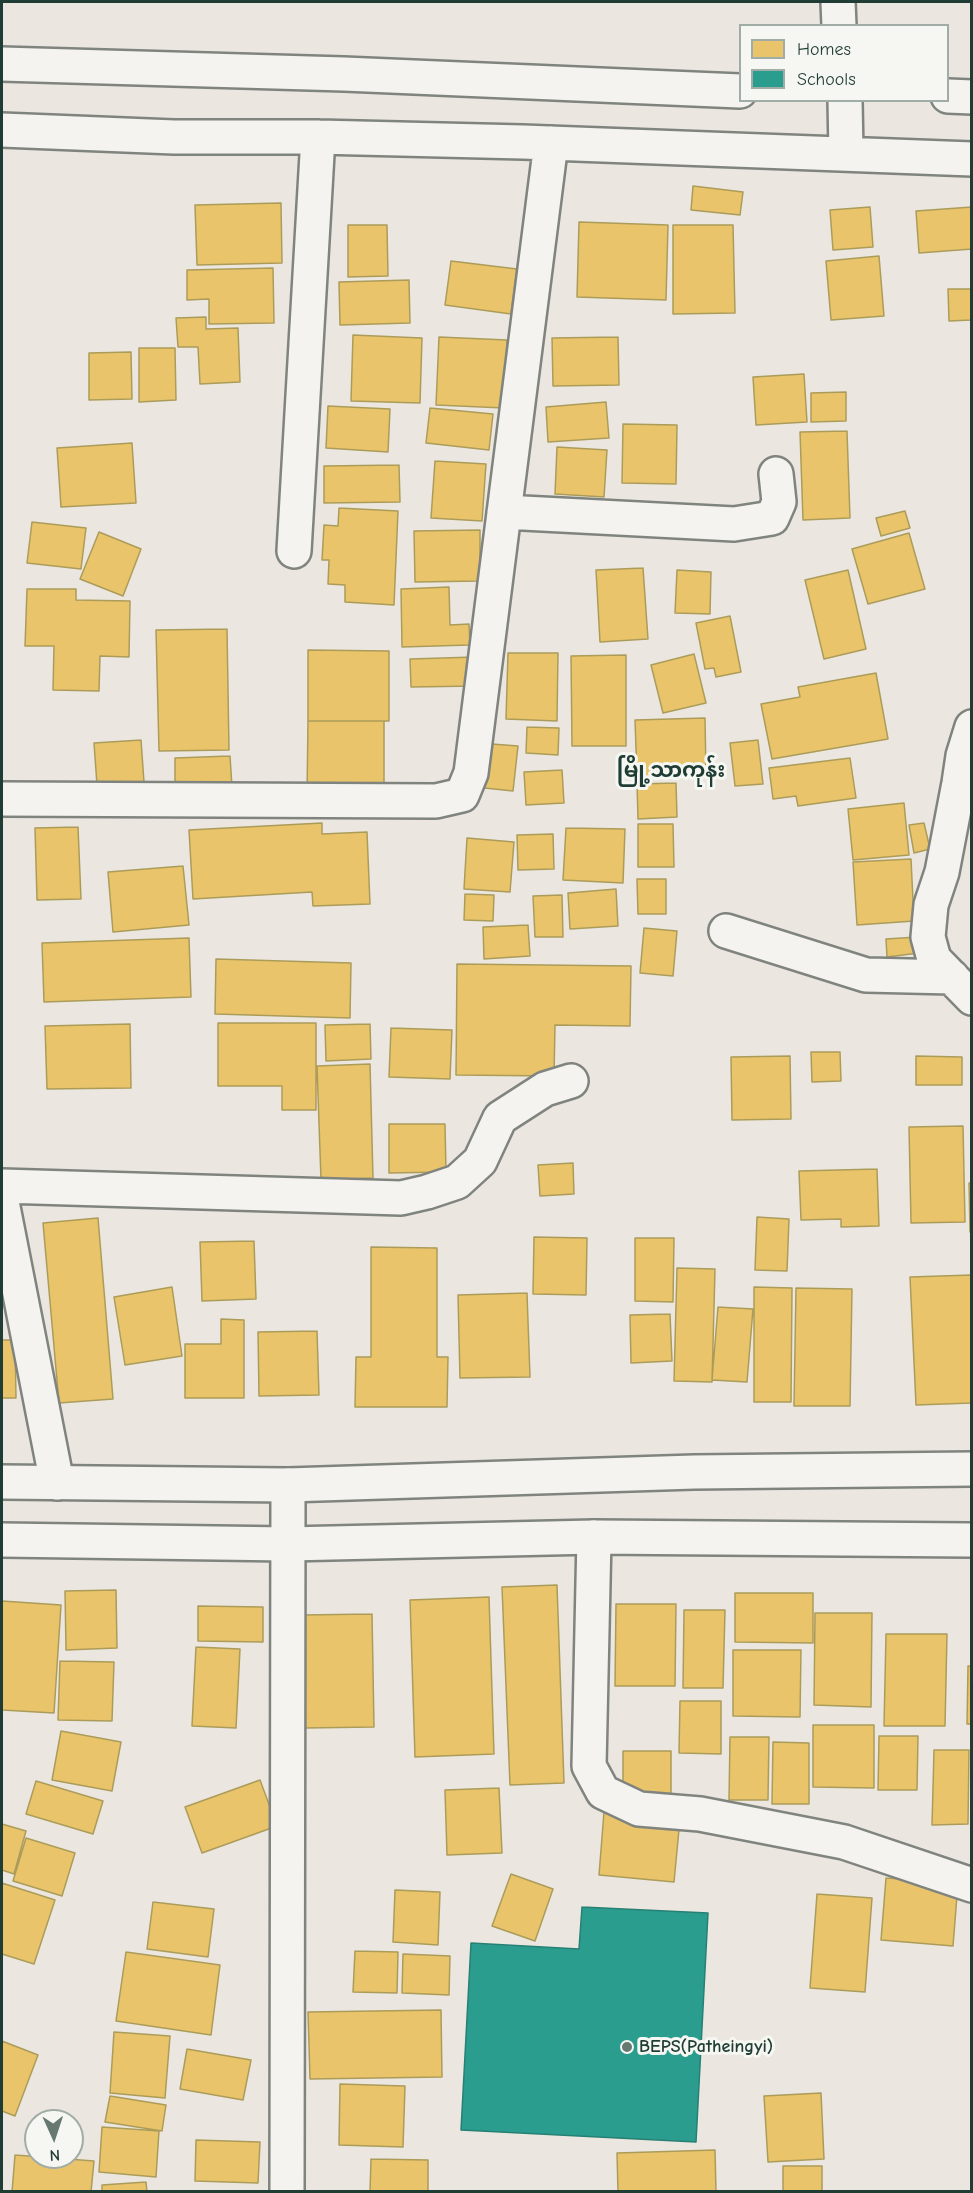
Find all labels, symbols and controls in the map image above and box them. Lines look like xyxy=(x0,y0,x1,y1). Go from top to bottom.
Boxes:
legend xyxy=(739,24,949,102)
text: Homes xyxy=(797,39,851,60)
text: Schools xyxy=(797,69,856,90)
district label: မြို့သာကုန်း xyxy=(617,758,725,784)
place label: BEPS(Patheingyi) xyxy=(639,2036,773,2058)
marker: BEPS(Patheingyi) xyxy=(620,2040,634,2054)
north arrow xyxy=(24,2109,84,2169)
text: N xyxy=(49,2146,61,2164)

